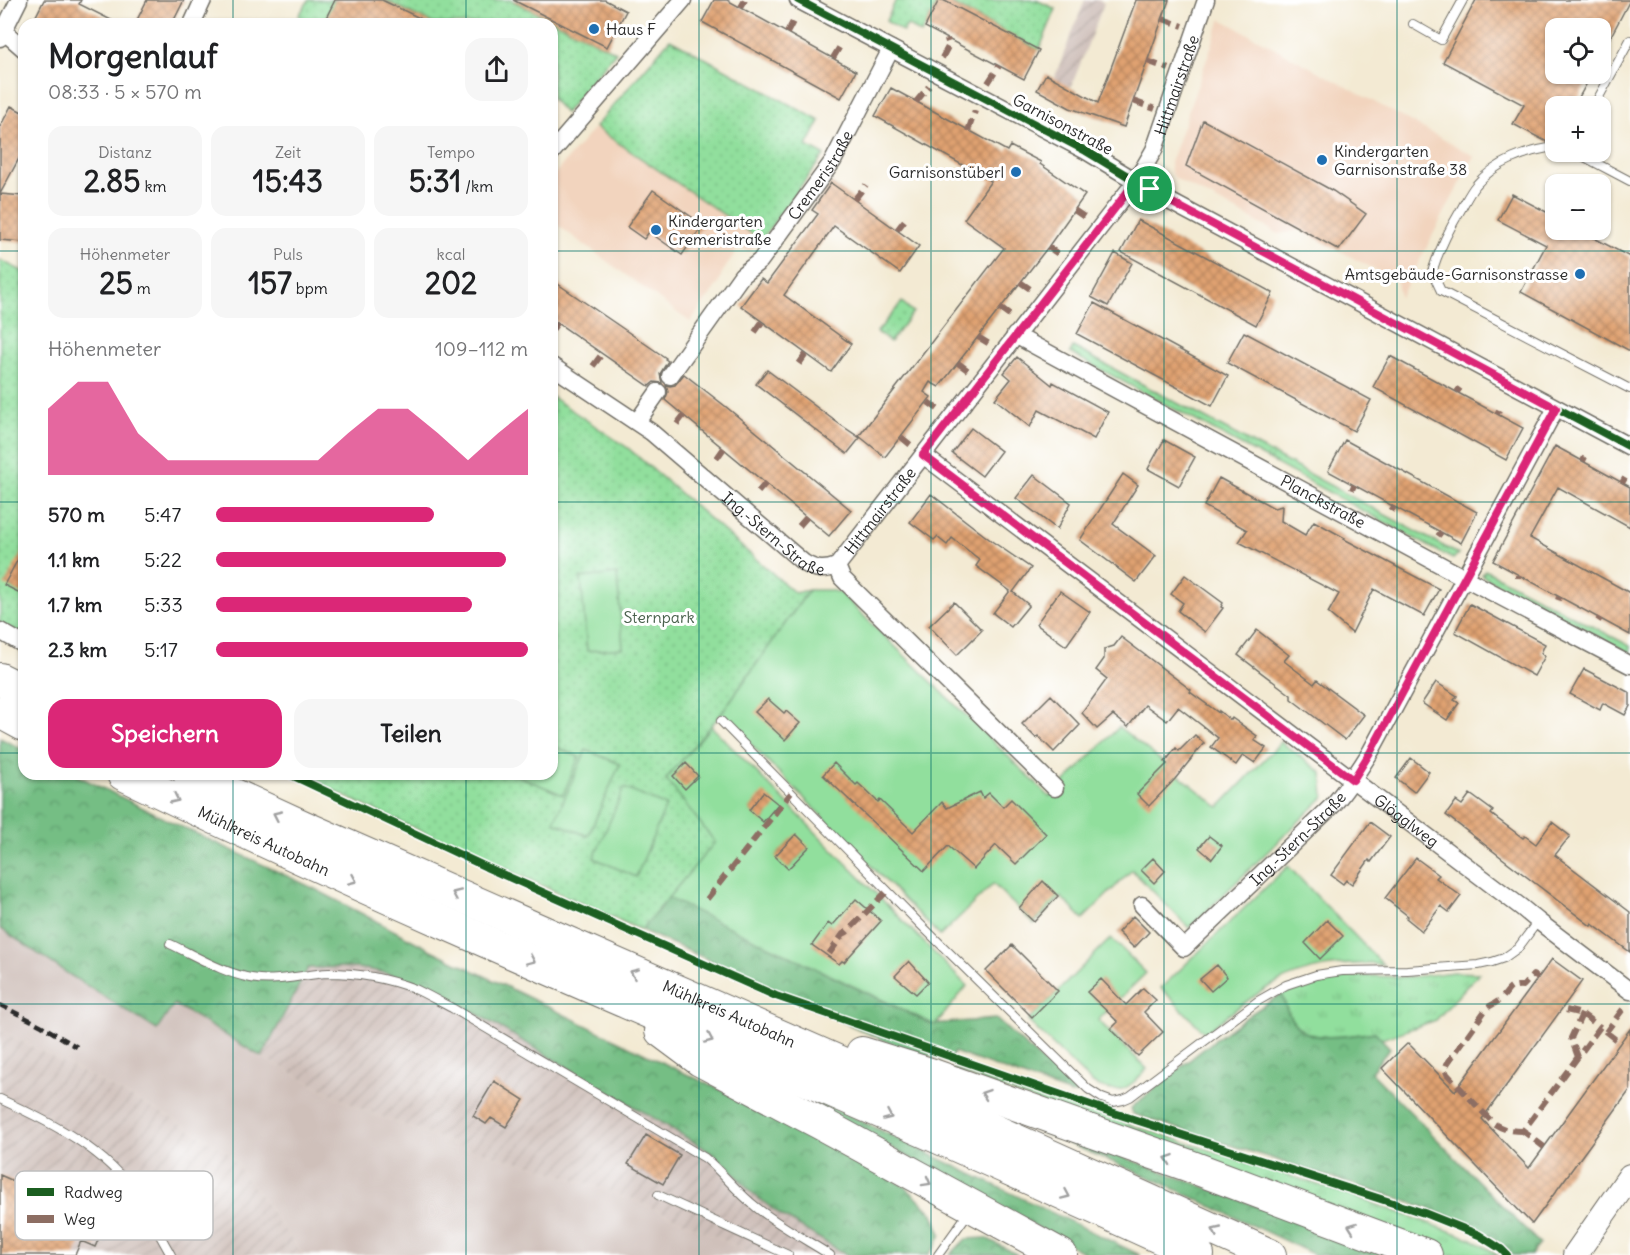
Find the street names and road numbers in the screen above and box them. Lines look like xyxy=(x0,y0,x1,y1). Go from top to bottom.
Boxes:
street label: Hittmairstraße xyxy=(1150,32,1203,138)
street label: Garnisonstraße xyxy=(1009,89,1117,159)
street label: Cremeristraße xyxy=(783,127,857,224)
street label: Hittmairstraße xyxy=(840,463,920,558)
street label: Planckstraße xyxy=(1277,470,1369,532)
street label: Ing.-Stern-Straße xyxy=(718,487,825,579)
street label: Ing.-Stern-Straße xyxy=(1245,788,1350,890)
street label: Glögglweg xyxy=(1370,790,1443,851)
street label: Mühlkreis Autobahn xyxy=(195,802,333,880)
street label: Mühlkreis Autobahn xyxy=(660,976,799,1052)

